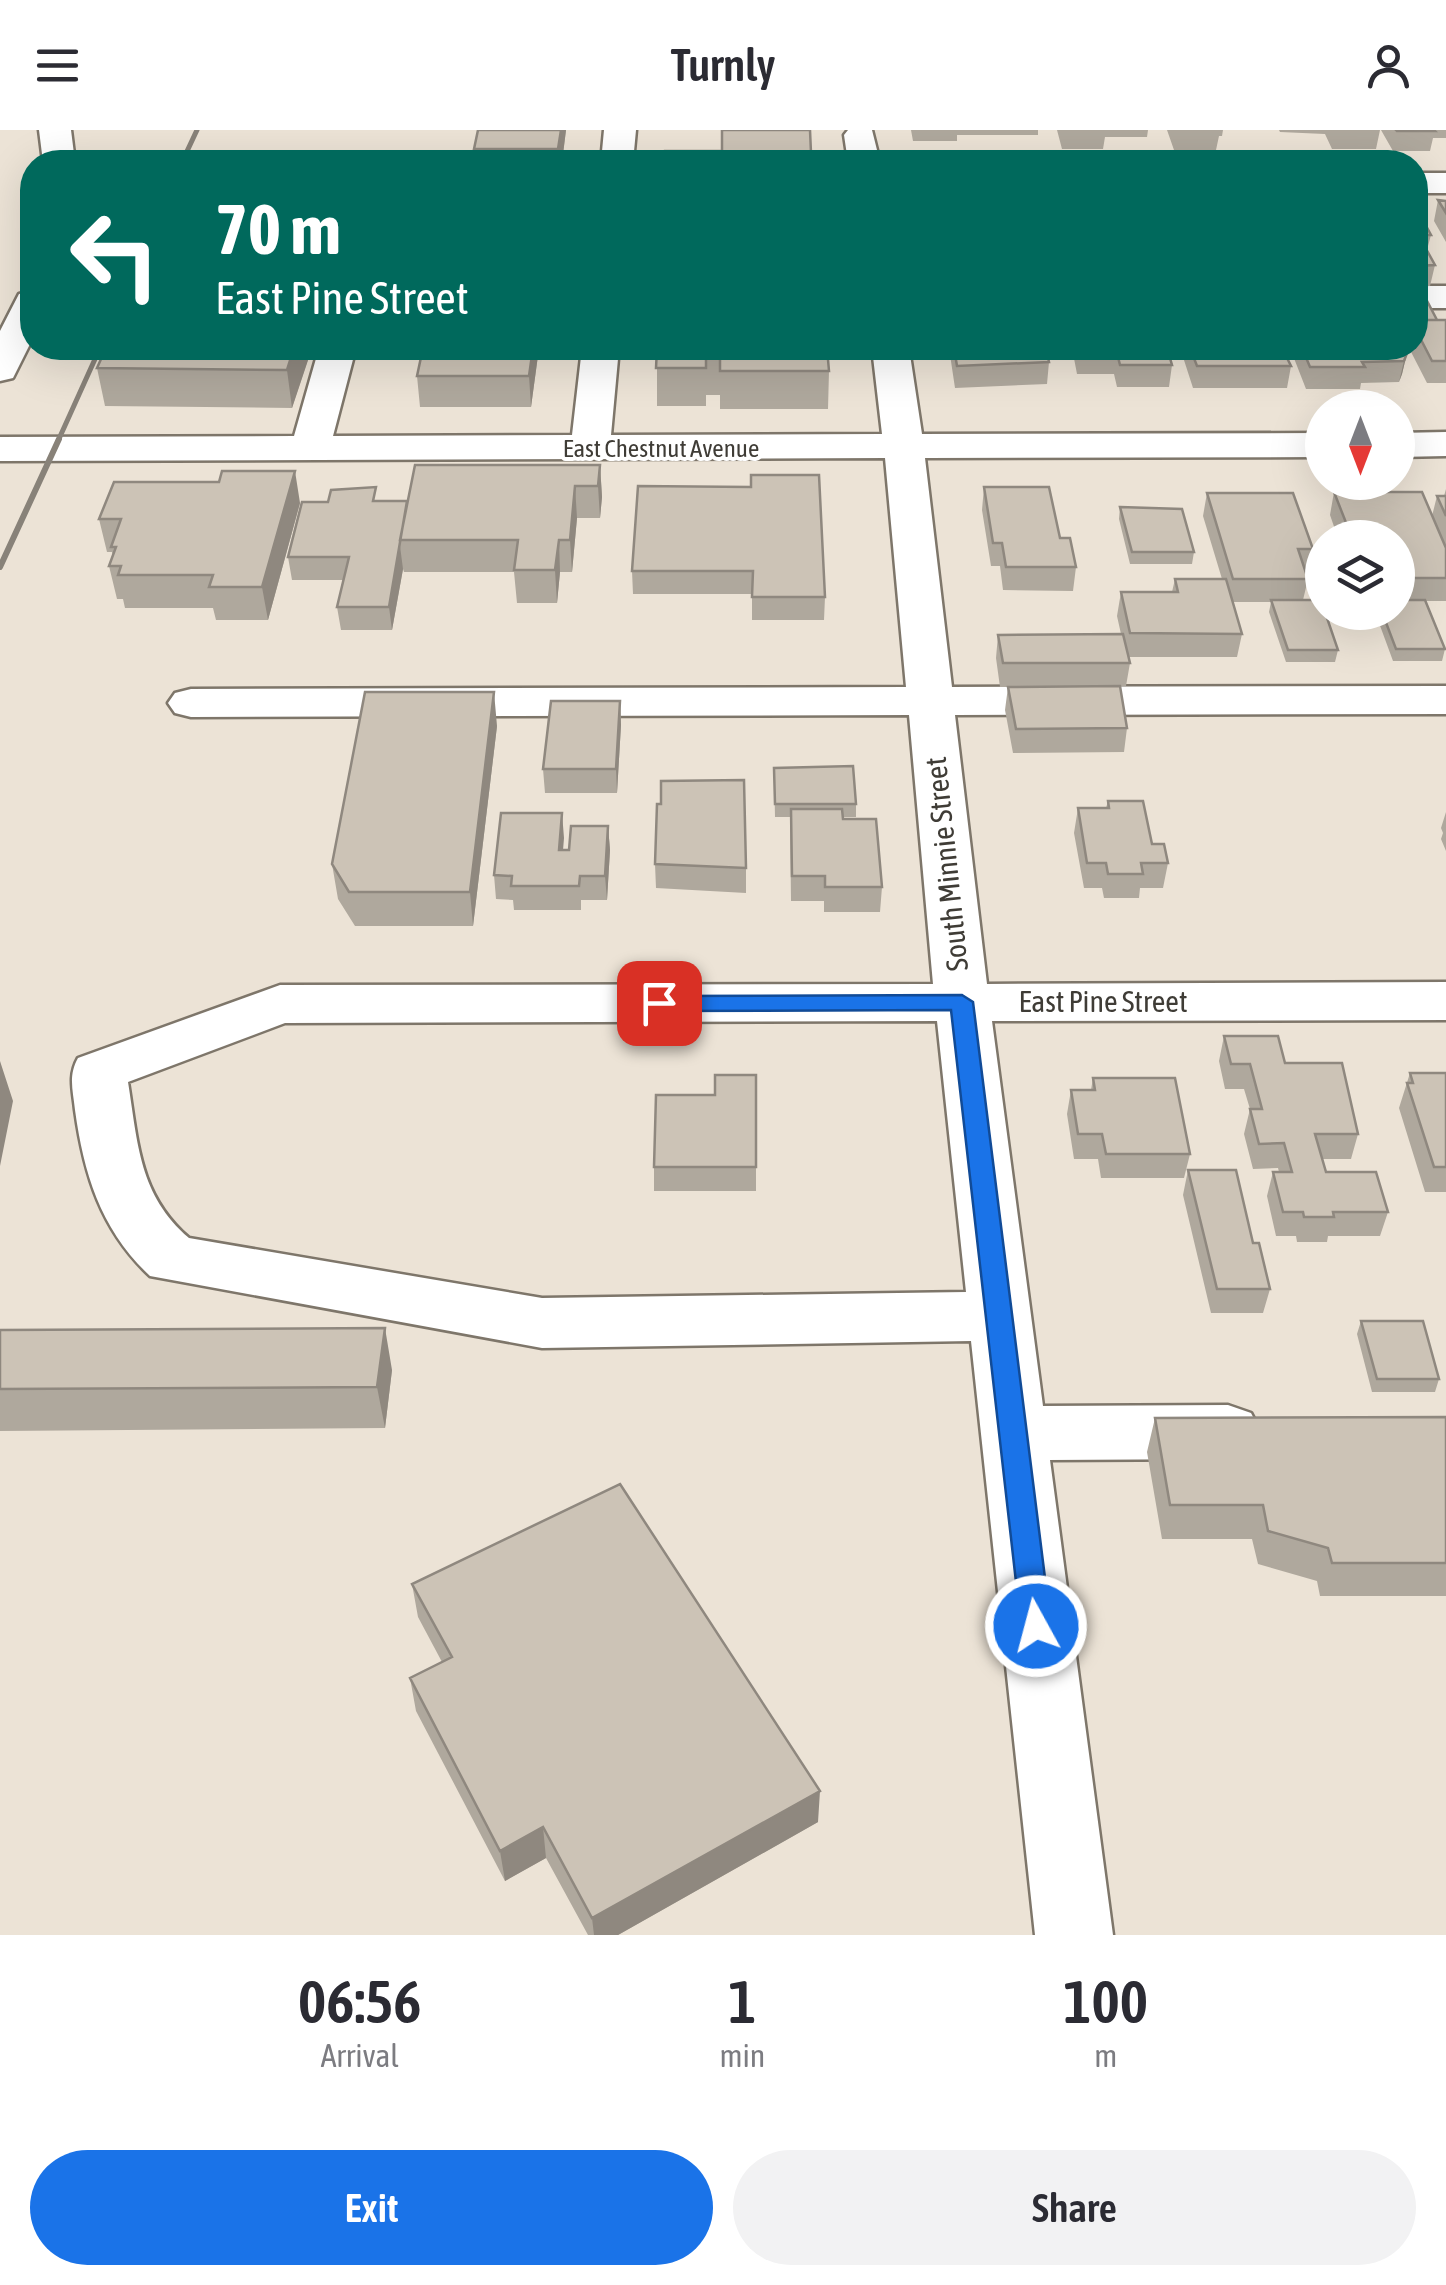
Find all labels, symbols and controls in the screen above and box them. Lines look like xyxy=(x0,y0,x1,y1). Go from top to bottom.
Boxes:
icon: menu xyxy=(30,38,85,93)
icon: person xyxy=(1361,38,1416,93)
text: Turnly xyxy=(671,39,775,91)
text: 70 m xyxy=(215,189,341,269)
icon: left xyxy=(50,190,180,320)
text: East Pine Street xyxy=(215,272,469,324)
north arrow xyxy=(1305,390,1415,500)
map controls xyxy=(1305,390,1415,630)
street label: East Chestnut Avenue xyxy=(563,434,759,462)
button: layers xyxy=(1305,520,1415,630)
street label: South Minnie Street xyxy=(918,755,974,973)
pin xyxy=(617,961,702,1046)
icon: arrive xyxy=(632,976,687,1031)
street label: East Pine Street xyxy=(1018,984,1188,1018)
position arrow xyxy=(984,1574,1088,1678)
text: 06:56 xyxy=(298,1967,421,2036)
text: 1 xyxy=(728,1967,757,2036)
text: 100 xyxy=(1063,1967,1148,2036)
text: Arrival xyxy=(321,2037,399,2074)
text: min xyxy=(719,2037,765,2074)
text: m xyxy=(1094,2037,1117,2074)
button: Exit xyxy=(30,2150,713,2265)
button: Share xyxy=(733,2150,1416,2265)

